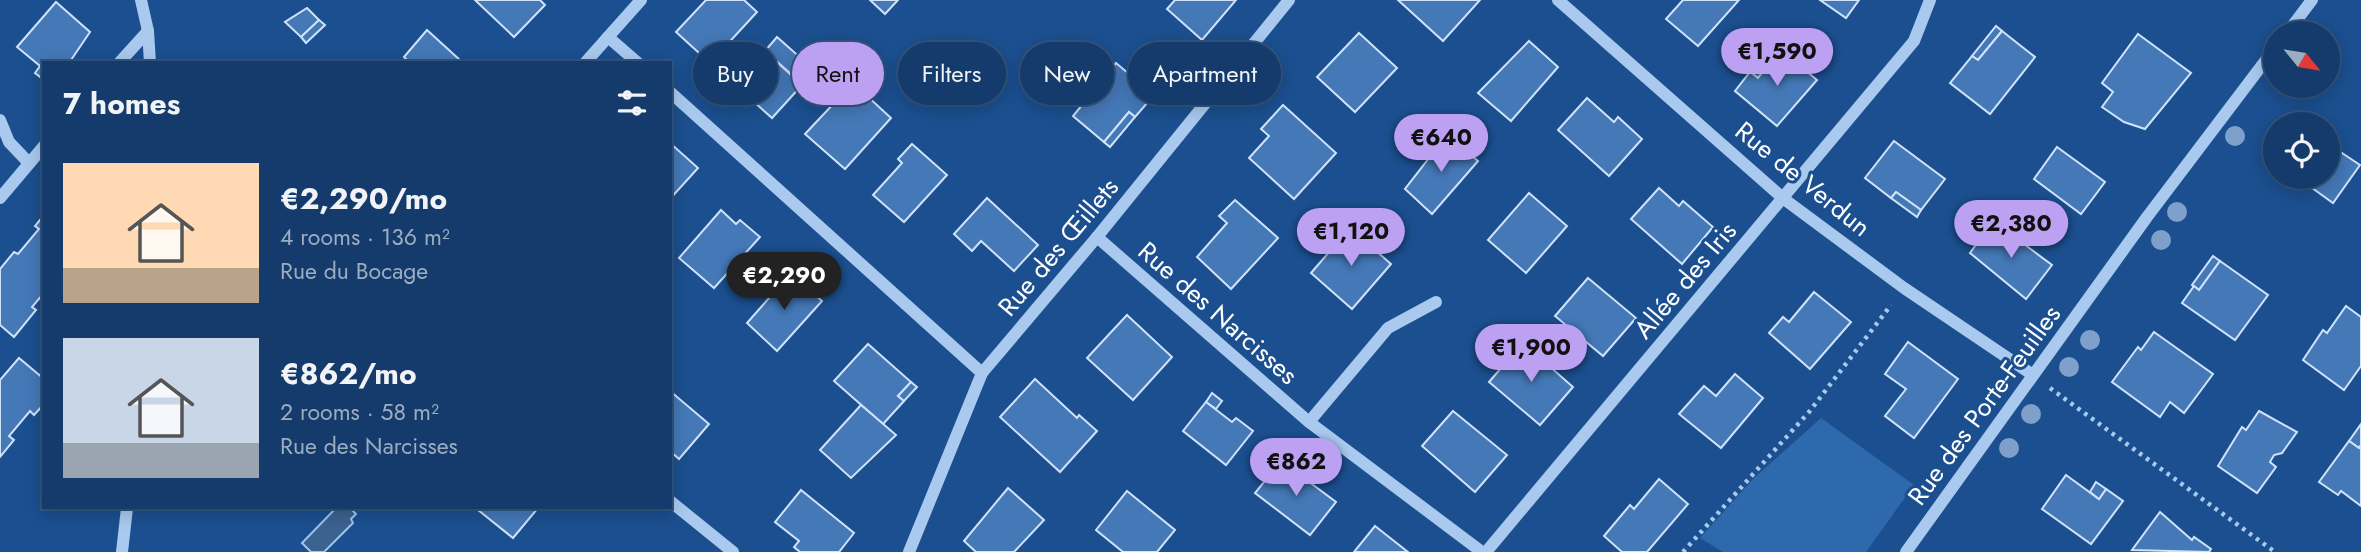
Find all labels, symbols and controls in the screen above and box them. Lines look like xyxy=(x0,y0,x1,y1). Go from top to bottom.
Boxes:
north arrow xyxy=(2263,21,2340,98)
map controls xyxy=(2263,21,2340,189)
pin: €1,590 xyxy=(1720,28,1834,88)
text: €1,590 xyxy=(1737,34,1817,68)
chip: Buy xyxy=(693,42,778,105)
chip: Rent xyxy=(792,42,884,105)
chip: Filters xyxy=(898,42,1006,105)
chip: New xyxy=(1020,42,1114,105)
chip: Apartment xyxy=(1128,42,1281,105)
text: 7 homes xyxy=(63,82,180,125)
icon: filters xyxy=(613,84,651,122)
street label: Rue de Verdun xyxy=(1727,112,1879,246)
button: locate xyxy=(2263,112,2340,189)
pin: €640 xyxy=(1400,114,1482,174)
text: €640 xyxy=(1410,120,1472,154)
street label: Rue des Œillets xyxy=(989,170,1127,324)
text: €2,290/mo xyxy=(280,177,447,220)
icon: home xyxy=(119,191,203,275)
pin: €2,380 xyxy=(1954,201,2068,260)
text: €2,380 xyxy=(1970,206,2052,240)
pin: €1,120 xyxy=(1294,208,1408,268)
street label: Allée des Iris xyxy=(1625,213,1745,347)
text: €1,120 xyxy=(1313,214,1389,248)
text: 4 rooms · 136 m² xyxy=(280,220,450,254)
street label: Rue des Narcisses xyxy=(1130,233,1306,393)
pin: €2,290 xyxy=(727,252,841,312)
text: Rue du Bocage xyxy=(280,254,428,288)
text: €2,290 xyxy=(742,258,826,292)
street label: Rue des Porte-Feuilles xyxy=(1898,297,2070,513)
pin: €1,900 xyxy=(1474,324,1588,384)
text: €1,900 xyxy=(1491,330,1571,364)
text: €862/mo xyxy=(280,352,417,395)
icon: home xyxy=(119,366,203,450)
text: 2 rooms · 58 m² xyxy=(280,395,439,429)
text: Rue des Narcisses xyxy=(280,429,458,463)
pin: €862 xyxy=(1255,438,1337,498)
text: €862 xyxy=(1266,444,1326,478)

